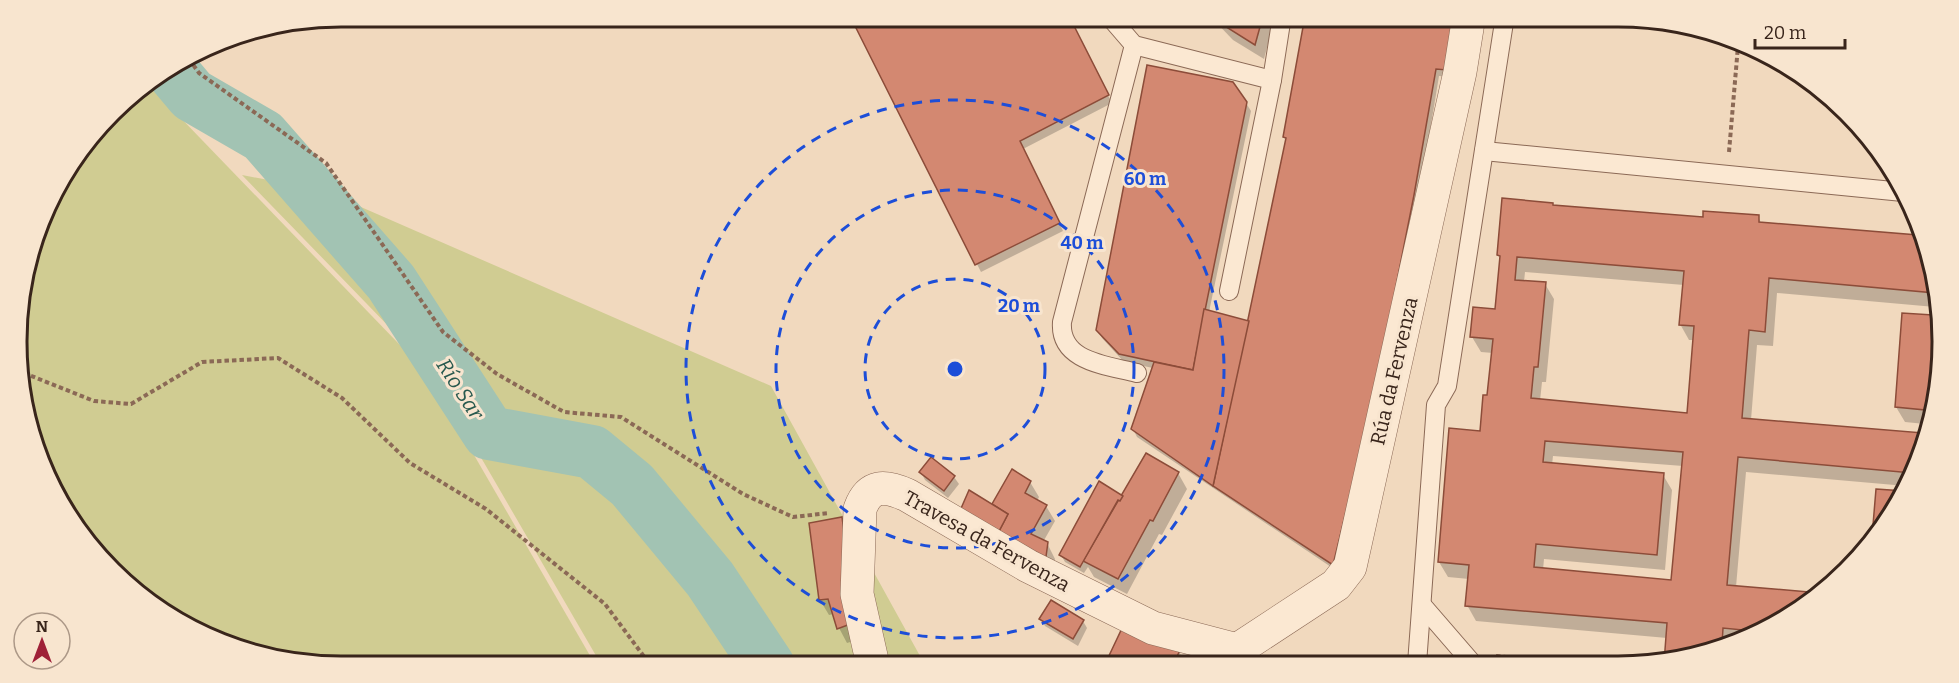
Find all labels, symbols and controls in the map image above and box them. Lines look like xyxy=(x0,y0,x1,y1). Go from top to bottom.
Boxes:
scale bar xyxy=(1755,12,1845,50)
text: 20 m xyxy=(1764,22,1806,44)
text: 60 m xyxy=(1124,168,1166,190)
text: 40 m xyxy=(1061,232,1103,254)
text: 20 m xyxy=(998,295,1040,317)
street label: Rúa da Fervenza xyxy=(1365,295,1423,447)
water label: Río Sar xyxy=(431,354,490,426)
centre of rings xyxy=(945,359,965,379)
street label: Travesa da Fervenza xyxy=(900,485,1074,597)
north arrow xyxy=(12,611,72,671)
text: N xyxy=(36,617,48,636)

